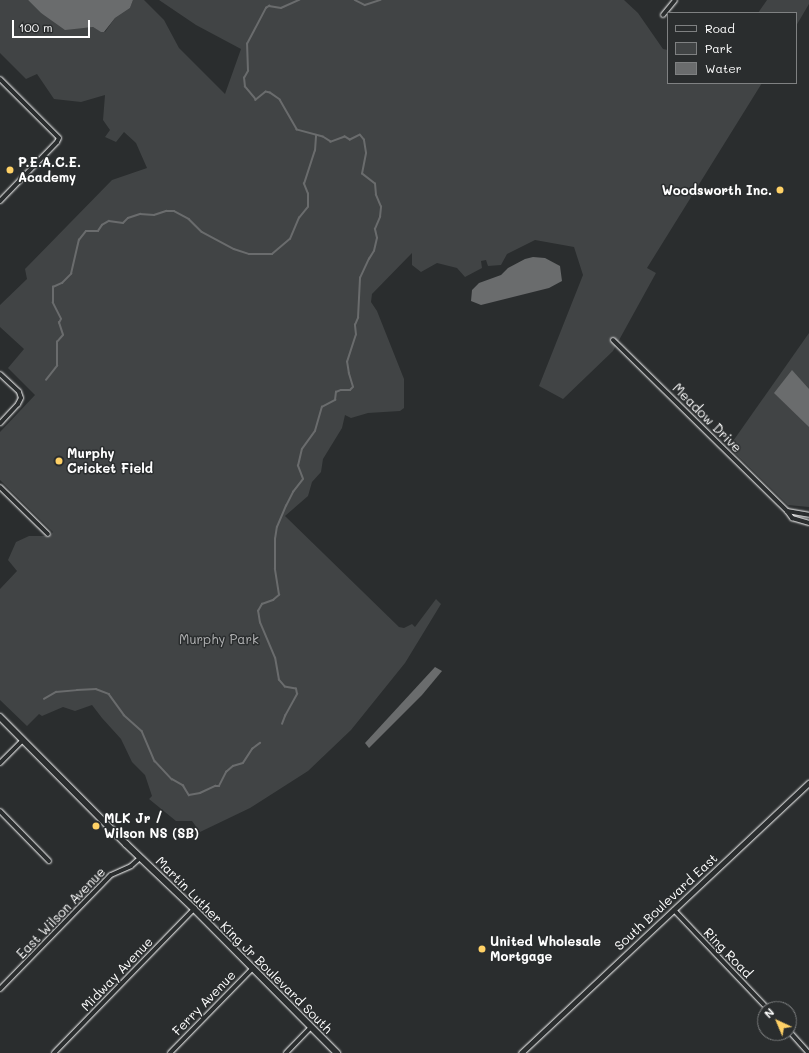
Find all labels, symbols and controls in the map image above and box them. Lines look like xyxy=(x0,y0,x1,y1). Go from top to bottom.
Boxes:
scale bar xyxy=(14,12,92,38)
legend xyxy=(667,12,797,84)
text: 100 m xyxy=(19,19,53,35)
text: Road xyxy=(705,20,735,36)
text: Park xyxy=(705,40,732,56)
text: Water xyxy=(705,60,742,76)
place label: P.E.A.C.E. Academy xyxy=(18,155,81,186)
marker: P.E.A.C.E. Academy xyxy=(5,165,15,175)
place label: Woodsworth Inc. xyxy=(662,182,772,198)
marker: Woodsworth Inc. xyxy=(775,185,785,195)
street label: Meadow Drive xyxy=(669,380,745,456)
place label: Murphy Cricket Field xyxy=(67,446,153,477)
marker: Murphy Cricket Field xyxy=(54,456,64,466)
park label: Murphy Park xyxy=(179,631,259,647)
place label: MLK Jr / Wilson NS (SB) xyxy=(104,811,199,842)
marker: MLK Jr / Wilson NS (SB) xyxy=(91,821,101,831)
street label: South Boulevard East xyxy=(611,850,721,954)
street label: Martin Luther King Jr Boulevard South xyxy=(152,853,336,1037)
street label: East Wilson Avenue xyxy=(13,864,109,962)
street label: Ring Road xyxy=(700,925,756,981)
street label: Midway Avenue xyxy=(78,934,156,1014)
place label: United Wholesale Mortgage xyxy=(490,934,601,965)
marker: United Wholesale Mortgage xyxy=(477,944,487,954)
street label: Ferry Avenue xyxy=(169,967,239,1039)
north arrow xyxy=(757,1001,797,1041)
text: N xyxy=(761,1004,777,1021)

